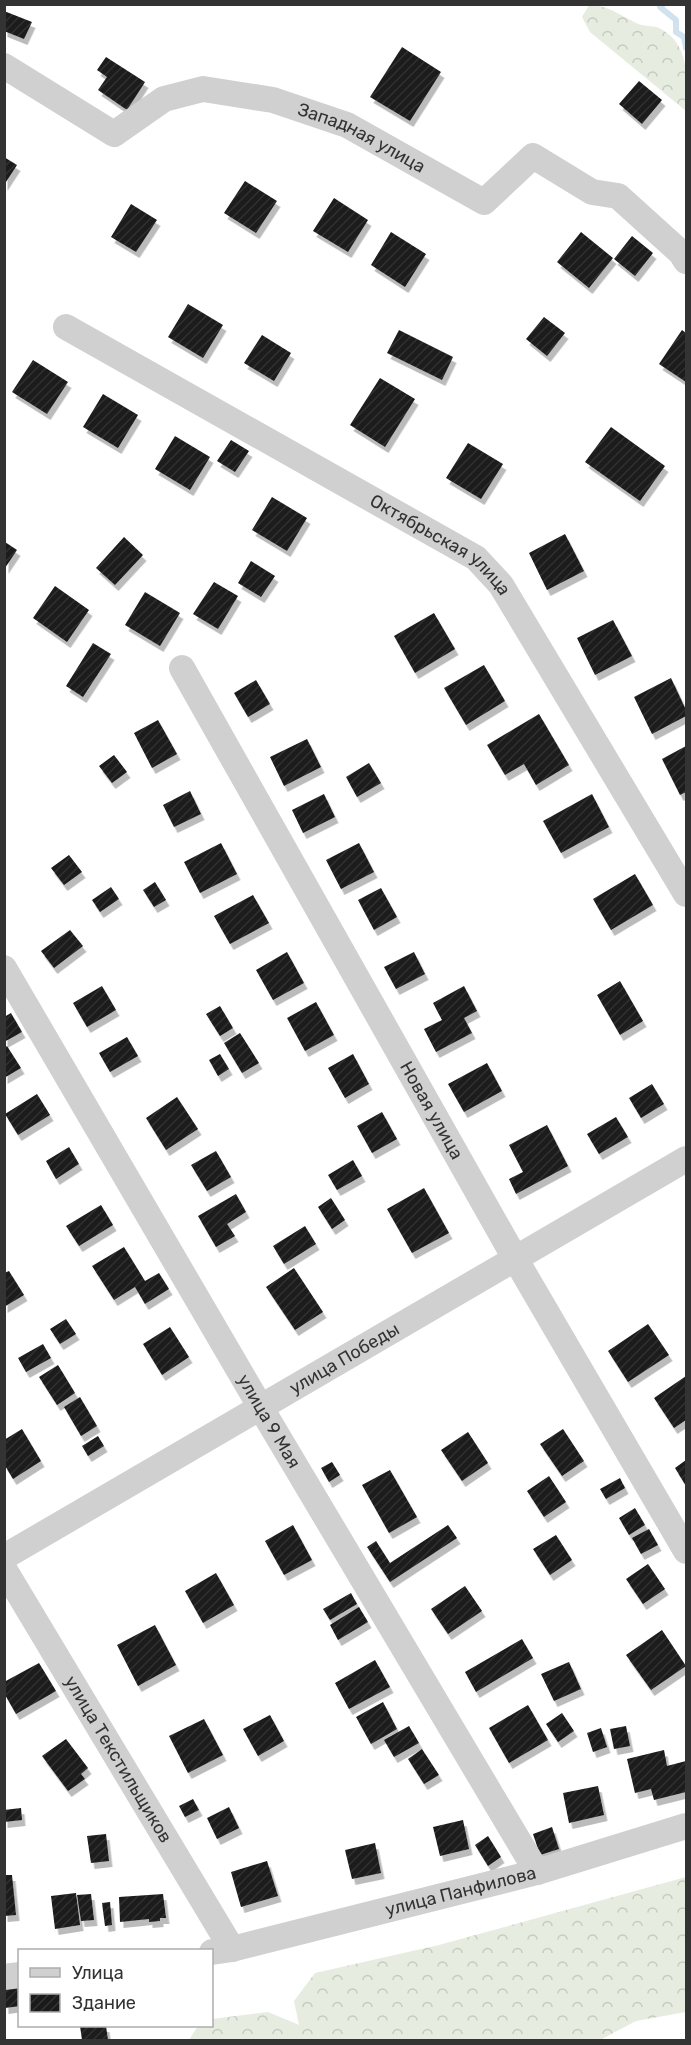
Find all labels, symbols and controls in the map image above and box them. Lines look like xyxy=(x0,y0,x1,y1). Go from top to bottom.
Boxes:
street label: Западная улица xyxy=(295,98,429,178)
street label: Октябрьская улица xyxy=(366,490,516,599)
street label: Новая улица xyxy=(395,1057,468,1163)
street label: улица Победы xyxy=(285,1318,403,1399)
street label: улица 9 Мая xyxy=(233,1370,305,1472)
street label: улица Текстильщиков xyxy=(60,1672,177,1847)
street label: улица Панфилова xyxy=(383,1862,538,1921)
legend xyxy=(18,1949,213,2027)
text: Улица xyxy=(72,1962,124,1984)
text: Здание xyxy=(72,1992,136,2014)

